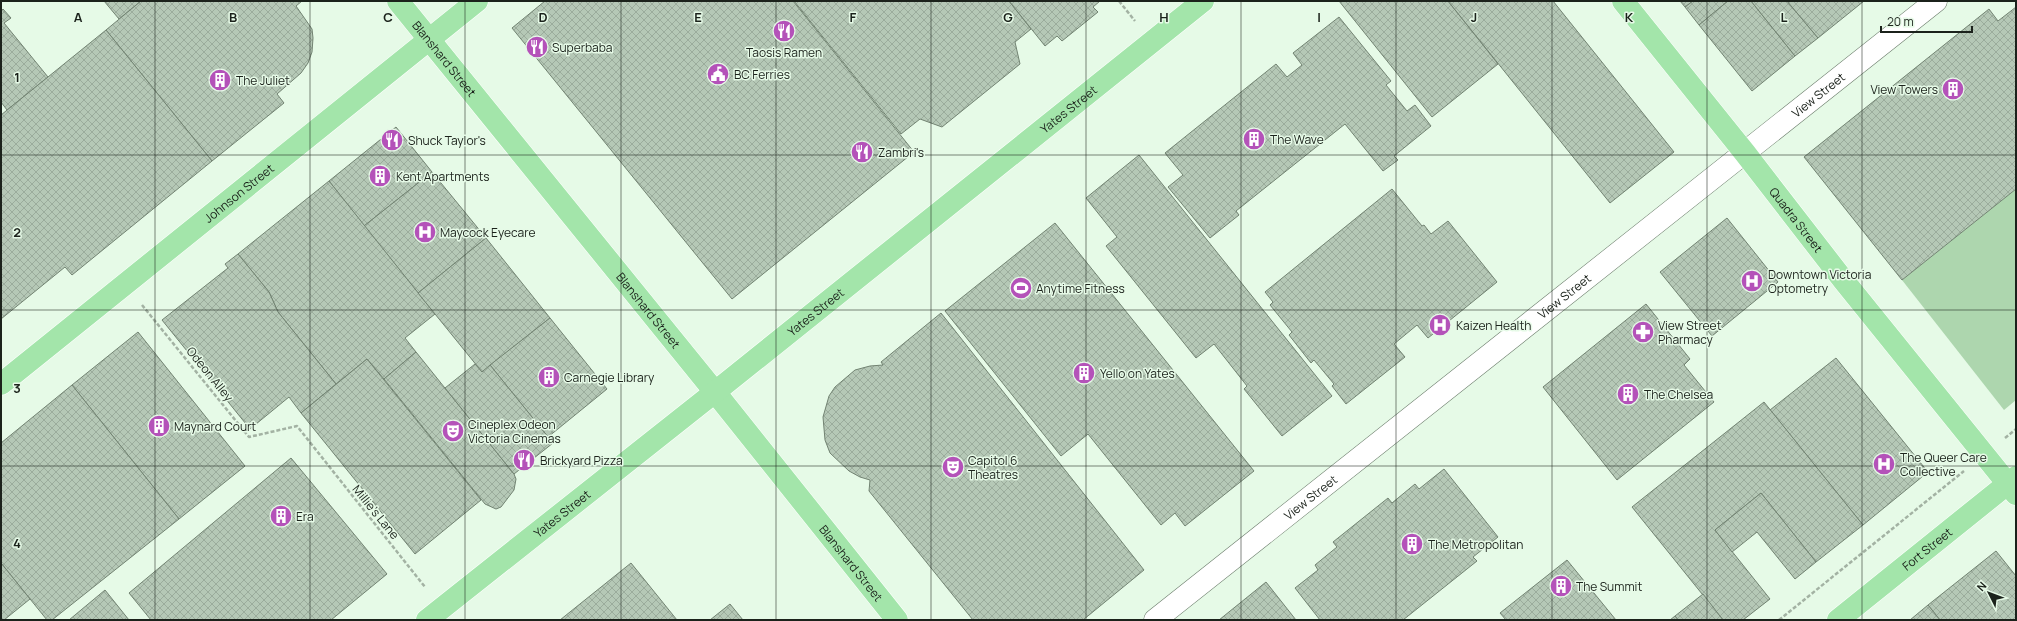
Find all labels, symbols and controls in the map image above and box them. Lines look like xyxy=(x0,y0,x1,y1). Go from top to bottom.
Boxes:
text: A xyxy=(74,8,83,26)
text: B xyxy=(229,8,237,26)
text: C xyxy=(383,8,393,26)
text: D xyxy=(538,8,548,26)
text: E xyxy=(694,8,702,26)
text: F xyxy=(850,8,857,26)
text: G xyxy=(1003,8,1013,26)
text: H xyxy=(1159,8,1169,26)
text: I xyxy=(1317,8,1321,26)
text: J xyxy=(1471,8,1477,26)
text: K xyxy=(1625,8,1634,26)
text: L xyxy=(1781,8,1788,26)
scale bar xyxy=(1881,8,1972,34)
text: 20 m xyxy=(1887,13,1914,30)
street label: Blanshard Street xyxy=(409,17,481,100)
restaurant icon: Taosis Ramen xyxy=(771,18,797,44)
restaurant icon: Superbaba xyxy=(524,34,550,60)
place label: Superbaba xyxy=(552,39,613,56)
place label: Taosis Ramen xyxy=(746,44,822,61)
public building icon: BC Ferries xyxy=(705,61,731,87)
place label: BC Ferries xyxy=(734,66,790,83)
building icon: The Juliet xyxy=(207,67,233,93)
text: 1 xyxy=(14,68,20,86)
street label: View Street xyxy=(1788,68,1848,121)
place label: The Juliet xyxy=(236,72,290,89)
building icon: View Towers xyxy=(1940,76,1966,102)
street label: Yates Street xyxy=(1036,81,1100,137)
place label: View Towers xyxy=(1870,81,1938,98)
building icon: The Wave xyxy=(1241,126,1267,152)
restaurant icon: Shuck Taylor's xyxy=(379,127,405,153)
place label: The Wave xyxy=(1270,131,1324,148)
place label: Shuck Taylor's xyxy=(408,132,486,149)
restaurant icon: Zambri's xyxy=(849,139,875,165)
place label: Zambri's xyxy=(878,144,924,161)
street label: Johnson Street xyxy=(200,159,277,226)
building icon: Kent Apartments xyxy=(367,163,393,189)
place label: Kent Apartments xyxy=(396,168,490,185)
street label: Quadra Street xyxy=(1766,183,1827,256)
hospital icon: Maycock Eyecare xyxy=(412,219,438,245)
text: 2 xyxy=(13,223,21,241)
place label: Maycock Eyecare xyxy=(440,224,535,241)
place label: Downtown Victoria Optometry xyxy=(1768,266,1871,297)
hospital icon: Downtown Victoria Optometry xyxy=(1739,268,1765,294)
street label: Blanshard Street xyxy=(613,269,685,352)
street label: View Street xyxy=(1534,269,1594,322)
sports icon: Anytime Fitness xyxy=(1008,275,1034,301)
place label: Anytime Fitness xyxy=(1036,280,1125,297)
street label: Yates Street xyxy=(784,284,847,339)
hospital icon: Kaizen Health xyxy=(1427,312,1453,338)
place label: Kaizen Health xyxy=(1456,317,1531,334)
place label: View Street Pharmacy xyxy=(1658,317,1722,348)
pharmacy icon: View Street Pharmacy xyxy=(1630,319,1656,345)
street label: Odeon Alley xyxy=(183,343,238,405)
building icon: Yello on Yates xyxy=(1071,360,1097,386)
building icon: Carnegie Library xyxy=(536,364,562,390)
place label: Yello on Yates xyxy=(1100,365,1175,382)
place label: Carnegie Library xyxy=(564,369,655,386)
text: 3 xyxy=(13,379,21,397)
building icon: The Chelsea xyxy=(1615,381,1641,407)
place label: The Chelsea xyxy=(1644,386,1713,403)
building icon: Maynard Court xyxy=(146,413,172,439)
place label: Cineplex Odeon Victoria Cinemas xyxy=(468,416,561,447)
place label: Maynard Court xyxy=(174,418,256,435)
theatre icon: Cineplex Odeon Victoria Cinemas xyxy=(440,418,466,444)
restaurant icon: Brickyard Pizza xyxy=(511,447,537,473)
place label: The Queer Care Collective xyxy=(1900,449,1987,480)
hospital icon: The Queer Care Collective xyxy=(1871,451,1897,477)
place label: Brickyard Pizza xyxy=(540,452,623,469)
place label: Capitol 6 Theatres xyxy=(968,452,1018,483)
theatre icon: Capitol 6 Theatres xyxy=(940,454,966,480)
street label: View Street xyxy=(1280,471,1340,523)
street label: Millie's Lane xyxy=(349,481,403,543)
street label: Yates Street xyxy=(530,485,594,541)
building icon: Era xyxy=(268,503,294,529)
place label: Era xyxy=(296,508,314,525)
street label: Blanshard Street xyxy=(816,521,887,605)
street label: Fort Street xyxy=(1898,523,1956,574)
building icon: The Metropolitan xyxy=(1399,531,1425,557)
text: 4 xyxy=(13,534,21,552)
place label: The Metropolitan xyxy=(1428,536,1523,553)
building icon: The Summit xyxy=(1548,573,1574,599)
north arrow xyxy=(1969,573,2009,613)
place label: The Summit xyxy=(1576,578,1642,595)
text: N xyxy=(1973,578,1989,594)

